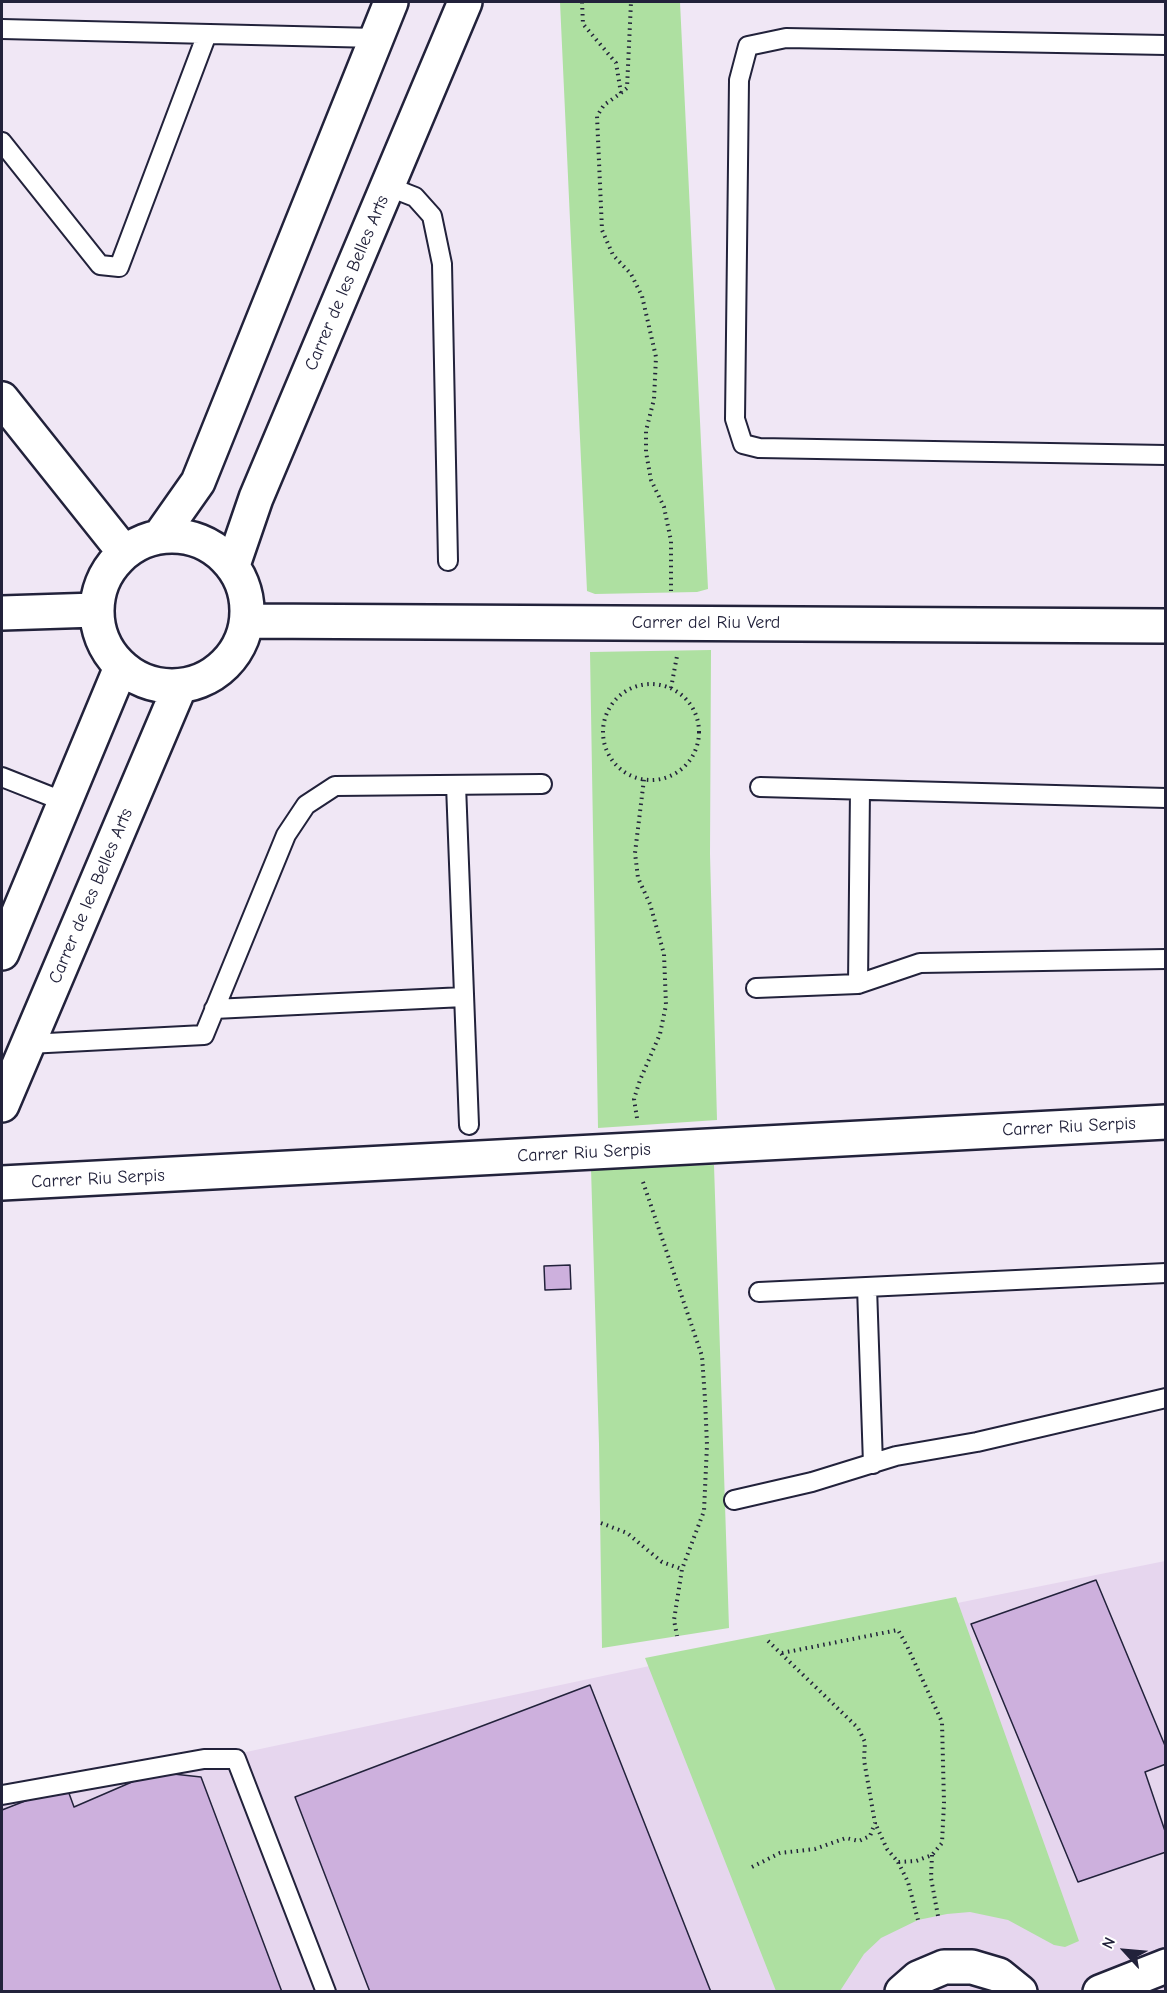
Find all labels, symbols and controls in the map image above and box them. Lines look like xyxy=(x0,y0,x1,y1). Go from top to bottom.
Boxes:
street label: Carrer de les Belles Arts xyxy=(300,192,394,374)
street label: Carrer del Riu Verd xyxy=(632,612,780,634)
street label: Carrer de les Belles Arts xyxy=(44,805,138,987)
street label: Carrer Riu Serpis xyxy=(1002,1113,1136,1141)
street label: Carrer Riu Serpis xyxy=(517,1139,651,1167)
street label: Carrer Riu Serpis xyxy=(31,1165,165,1193)
north arrow xyxy=(1095,1921,1155,1981)
text: N xyxy=(1098,1934,1119,1952)

